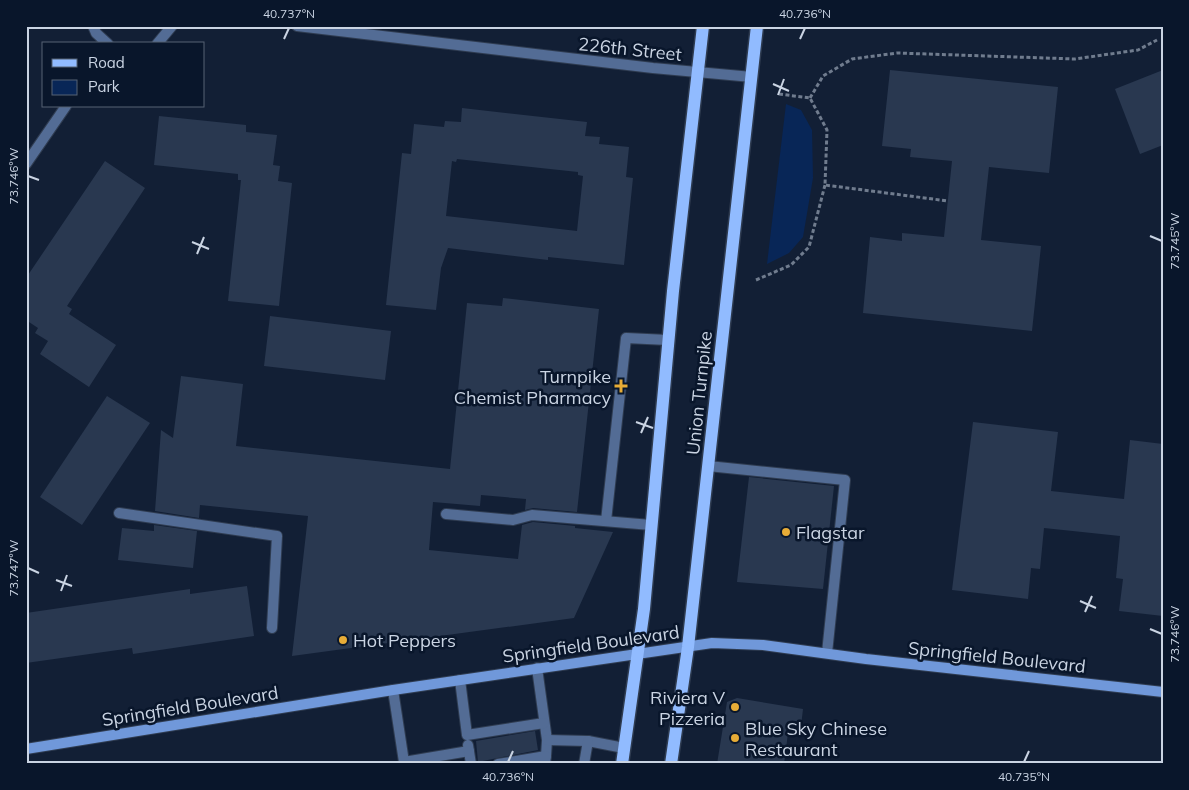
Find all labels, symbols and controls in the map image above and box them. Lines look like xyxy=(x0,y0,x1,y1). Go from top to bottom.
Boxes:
text: 40.737°N xyxy=(263,6,315,21)
text: 40.736°N xyxy=(779,6,831,21)
street label: 226th Street xyxy=(577,32,683,66)
legend xyxy=(42,42,205,108)
text: Road xyxy=(88,53,125,72)
text: Park xyxy=(88,77,120,96)
text: 73.746°W xyxy=(6,148,21,204)
text: 73.745°W xyxy=(1167,213,1182,269)
street label: Union Turnpike xyxy=(681,330,717,456)
place label: Turnpike Chemist Pharmacy xyxy=(454,365,611,409)
marker: Turnpike Chemist Pharmacy xyxy=(615,380,627,392)
place label: Flagstar xyxy=(796,521,865,544)
marker: Flagstar xyxy=(780,526,792,538)
text: 73.747°W xyxy=(6,540,21,596)
text: 73.746°W xyxy=(1167,606,1182,662)
street label: Springfield Boulevard xyxy=(501,620,681,668)
place label: Hot Peppers xyxy=(353,629,456,652)
marker: Hot Peppers xyxy=(337,634,349,646)
street label: Springfield Boulevard xyxy=(907,636,1087,678)
street label: Springfield Boulevard xyxy=(100,681,280,731)
place label: Riviera V Pizzeria xyxy=(650,686,725,730)
marker: Riviera V Pizzeria xyxy=(729,701,741,713)
place label: Blue Sky Chinese Restaurant xyxy=(745,717,887,761)
marker: Blue Sky Chinese Restaurant xyxy=(729,732,741,744)
text: 40.736°N xyxy=(482,769,534,784)
text: 40.735°N xyxy=(998,769,1050,784)

